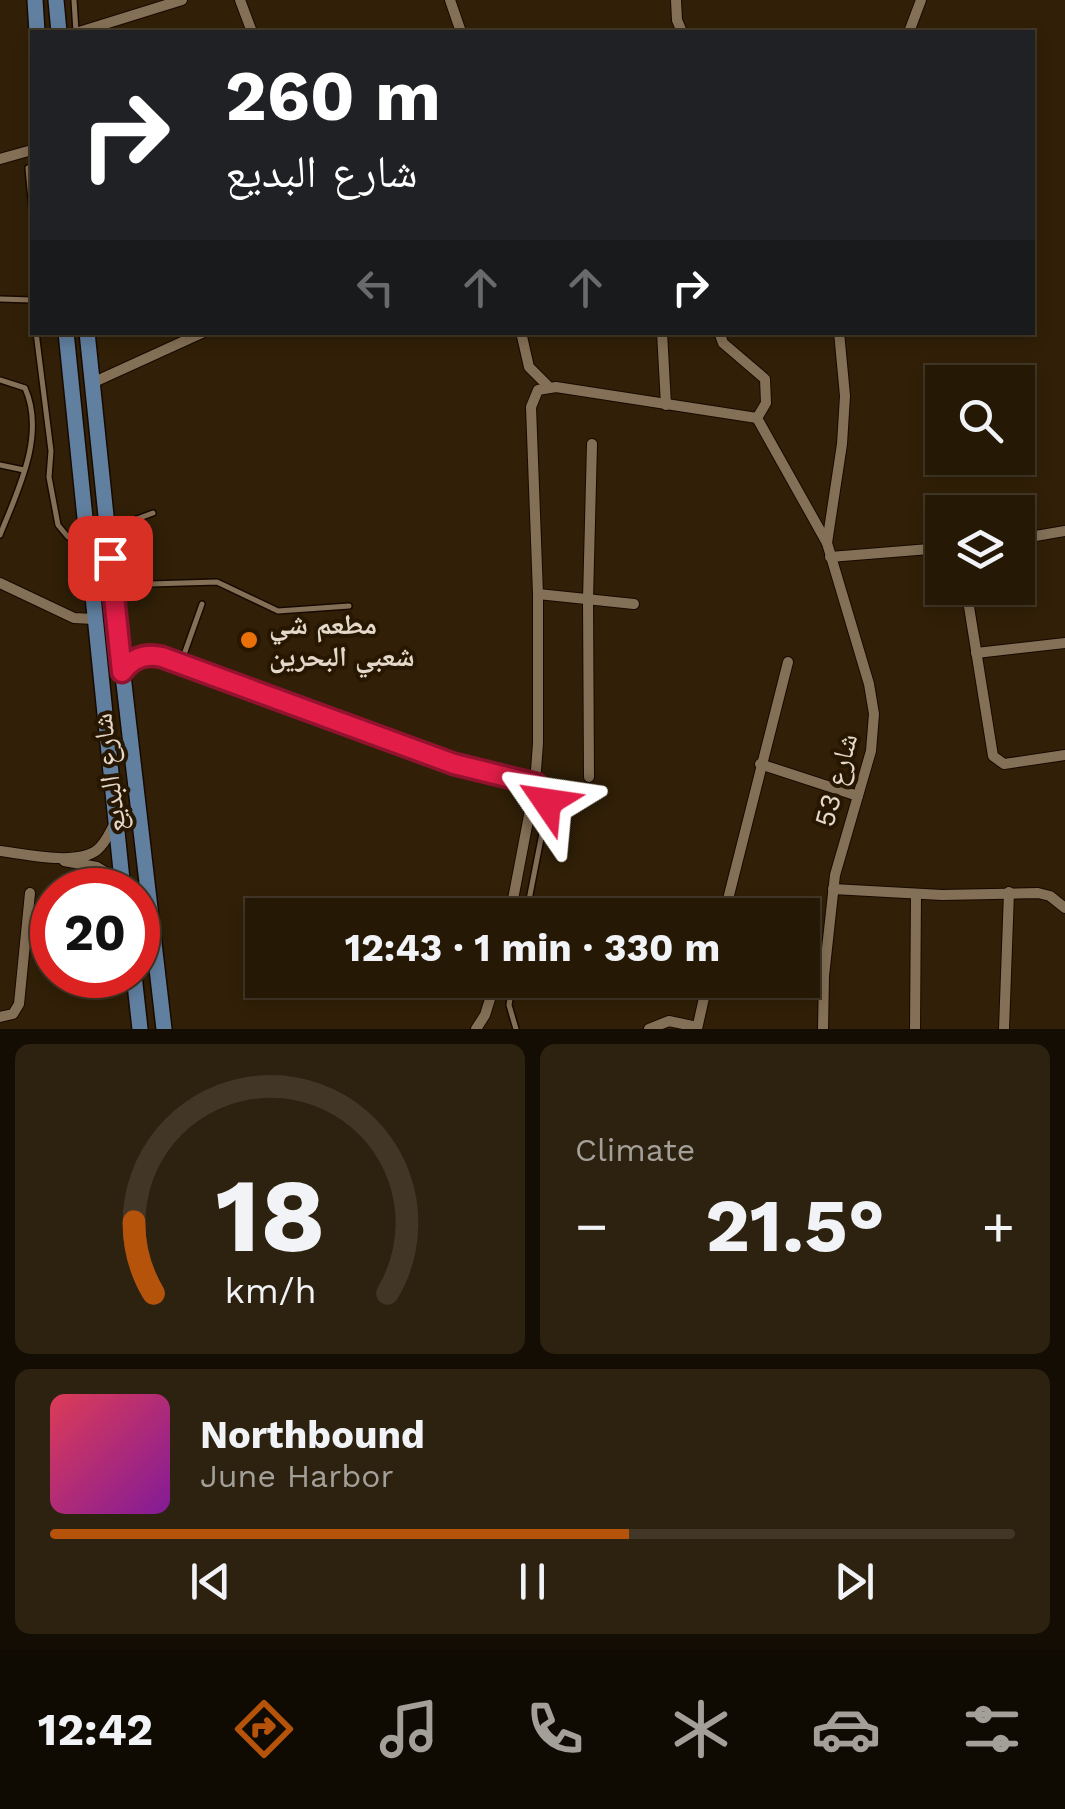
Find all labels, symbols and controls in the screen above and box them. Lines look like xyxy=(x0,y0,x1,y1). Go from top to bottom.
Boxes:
text: 260 m xyxy=(225,55,441,137)
icon: right xyxy=(60,70,190,200)
text: شارع البديع xyxy=(225,145,418,198)
icon: left xyxy=(348,260,403,315)
icon: ahead xyxy=(453,260,508,315)
icon: ahead xyxy=(558,260,613,315)
icon: right xyxy=(663,260,718,315)
map controls xyxy=(925,365,1035,605)
button: search xyxy=(925,365,1035,475)
button: layers xyxy=(925,495,1035,605)
pin xyxy=(68,516,153,601)
icon: arrive xyxy=(83,531,138,586)
place label: مطعم شي شعبي البحرين xyxy=(269,608,415,678)
marker: مطعم شي شعبي البحرين xyxy=(238,629,260,651)
street label: شارع البديع xyxy=(85,711,134,834)
street label: شارع 53 xyxy=(808,730,865,831)
position arrow xyxy=(495,750,599,854)
speed limit sign: 20 xyxy=(30,868,160,998)
text: 12:43 · 1 min · 330 m xyxy=(345,926,720,970)
text: Climate xyxy=(575,1131,695,1169)
text: 18 xyxy=(215,1154,325,1276)
text: 21.5° xyxy=(705,1181,885,1269)
text: − xyxy=(575,1194,608,1258)
text: + xyxy=(982,1194,1015,1258)
text: km/h xyxy=(224,1270,316,1312)
text: Northbound xyxy=(200,1413,425,1457)
text: June Harbor xyxy=(200,1457,394,1495)
icon: previous xyxy=(183,1554,238,1609)
icon: pause xyxy=(505,1554,560,1609)
icon: next xyxy=(827,1554,882,1609)
icon: directions xyxy=(229,1694,299,1764)
icon: music xyxy=(374,1694,444,1764)
icon: phone xyxy=(520,1694,590,1764)
icon: climate xyxy=(666,1694,736,1764)
icon: car xyxy=(811,1694,881,1764)
icon: filters xyxy=(957,1694,1027,1764)
text: 12:42 xyxy=(38,1703,153,1756)

